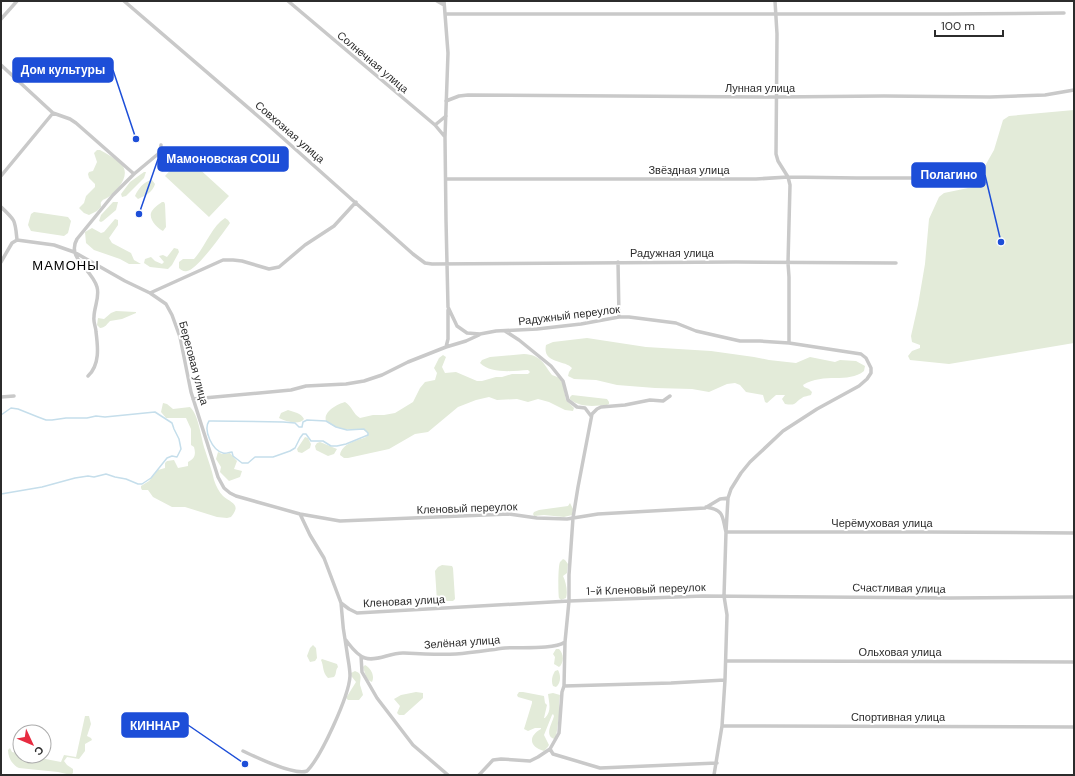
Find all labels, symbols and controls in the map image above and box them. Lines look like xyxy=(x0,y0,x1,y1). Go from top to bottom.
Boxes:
scale bar xyxy=(935,12,1003,38)
text: 100 m xyxy=(941,18,975,34)
street label: Солнечная улица xyxy=(334,28,412,97)
callout: Дом культуры xyxy=(13,58,113,82)
text: Дом культуры xyxy=(21,62,105,78)
street label: Лунная улица xyxy=(725,81,796,95)
street label: Совхозная улица xyxy=(252,98,328,167)
callout: Мамоновская СОШ xyxy=(158,147,288,171)
text: Мамоновская СОШ xyxy=(166,151,280,167)
street label: Звёздная улица xyxy=(648,163,730,177)
callout: Полагино xyxy=(912,163,985,187)
text: Полагино xyxy=(921,167,977,183)
street label: Радужная улица xyxy=(630,246,715,260)
district label: МАМОНЫ xyxy=(32,257,100,274)
street label: Радужный переулок xyxy=(517,302,621,328)
street label: Береговая улица xyxy=(176,319,212,407)
street label: Кленовый переулок xyxy=(416,499,518,517)
street label: Черёмуховая улица xyxy=(831,516,934,530)
street label: 1-й Кленовый переулок xyxy=(586,580,706,598)
street label: Счастливая улица xyxy=(852,580,947,596)
street label: Кленовая улица xyxy=(363,592,446,610)
street label: Зелёная улица xyxy=(423,632,501,652)
street label: Ольховая улица xyxy=(858,645,942,659)
street label: Спортивная улица xyxy=(851,710,946,724)
callout: КИННАР xyxy=(122,713,188,737)
text: КИННАР xyxy=(130,718,180,734)
north arrow xyxy=(12,724,52,764)
text: С xyxy=(31,743,47,759)

